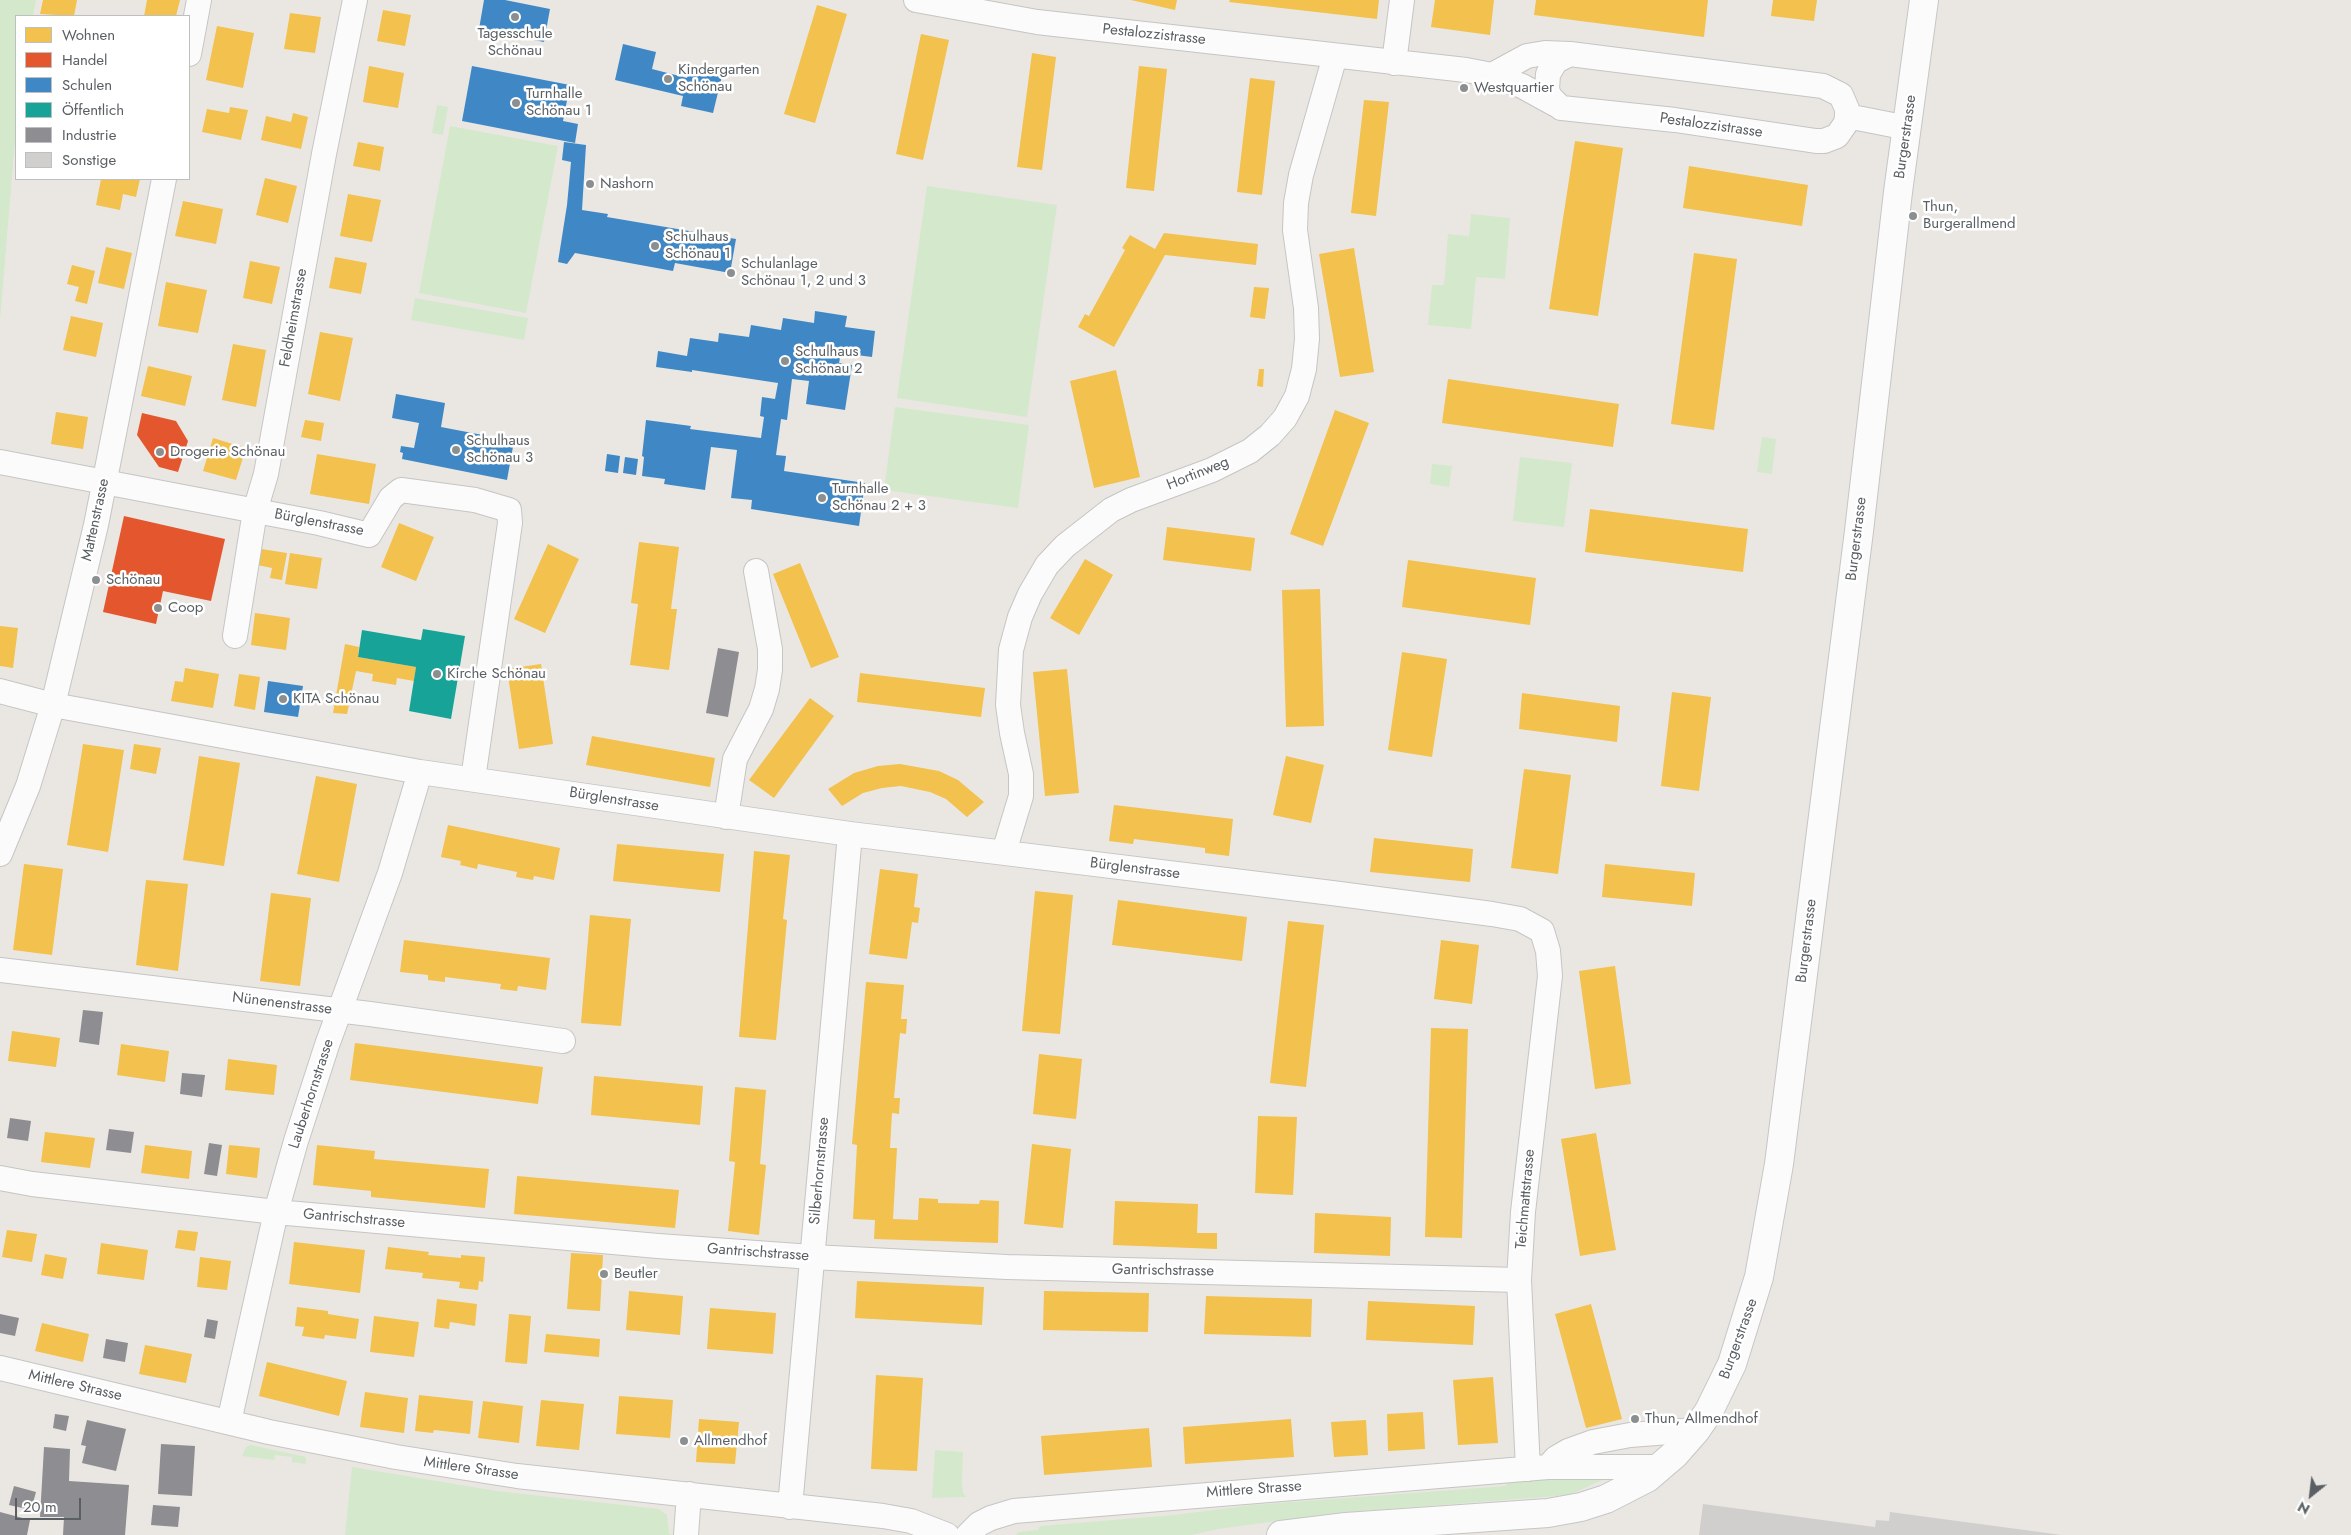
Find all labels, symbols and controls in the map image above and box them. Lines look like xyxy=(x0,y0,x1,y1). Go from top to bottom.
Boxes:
marker: Tagesschule Schönau xyxy=(509,11,521,23)
legend xyxy=(15,15,190,180)
street label: Pestalozzistrasse xyxy=(1101,21,1207,49)
text: Wohnen xyxy=(62,24,115,46)
place label: Tagesschule Schönau xyxy=(477,25,553,60)
text: Handel xyxy=(62,49,108,71)
place label: Kindergarten Schönau xyxy=(678,61,760,96)
marker: Kindergarten Schönau xyxy=(662,73,674,85)
text: Schulen xyxy=(62,74,112,96)
place label: Westquartier xyxy=(1474,79,1554,97)
marker: Westquartier xyxy=(1458,82,1470,94)
place label: Turnhalle Schönau 1 xyxy=(526,85,592,120)
street label: Burgerstrasse xyxy=(1891,94,1921,180)
marker: Turnhalle Schönau 1 xyxy=(510,97,522,109)
text: Öffentlich xyxy=(62,99,124,121)
street label: Pestalozzistrasse xyxy=(1658,110,1764,142)
text: Industrie xyxy=(62,124,116,146)
text: Sonstige xyxy=(62,149,116,171)
place label: Nashorn xyxy=(600,175,654,193)
marker: Nashorn xyxy=(584,178,596,190)
place label: Thun, Burgerallmend xyxy=(1923,198,2016,233)
marker: Thun, Burgerallmend xyxy=(1907,210,1919,222)
place label: Schulhaus Schönau 1 xyxy=(665,228,731,263)
marker: Schulhaus Schönau 1 xyxy=(649,240,661,252)
place label: Schulanlage Schönau 1, 2 und 3 xyxy=(741,255,866,290)
street label: Feldheimstrasse xyxy=(276,267,312,369)
marker: Schulanlage Schönau 1, 2 und 3 xyxy=(725,267,737,279)
place label: Schulhaus Schönau 2 xyxy=(795,343,862,378)
marker: Schulhaus Schönau 2 xyxy=(779,355,791,367)
place label: Schulhaus Schönau 3 xyxy=(466,432,533,467)
place label: Drogerie Schönau xyxy=(170,443,285,461)
marker: Schulhaus Schönau 3 xyxy=(450,444,462,456)
marker: Drogerie Schönau xyxy=(154,446,166,458)
street label: Hortinweg xyxy=(1164,453,1232,495)
street label: Mattenstrasse xyxy=(78,477,114,563)
place label: Turnhalle Schönau 2 + 3 xyxy=(832,480,926,515)
marker: Turnhalle Schönau 2 + 3 xyxy=(816,492,828,504)
street label: Burgerstrasse xyxy=(1843,496,1871,582)
street label: Bürglenstrasse xyxy=(273,506,365,540)
place label: Schönau xyxy=(106,571,160,589)
marker: Schönau xyxy=(90,574,102,586)
place label: Coop xyxy=(168,599,203,617)
marker: Coop xyxy=(152,602,164,614)
place label: Kirche Schönau xyxy=(447,665,546,683)
marker: Kirche Schönau xyxy=(431,668,443,680)
place label: KITA Schönau xyxy=(293,690,379,708)
marker: KITA Schönau xyxy=(277,693,289,705)
street label: Bürglenstrasse xyxy=(568,784,660,816)
street label: Bürglenstrasse xyxy=(1089,855,1181,883)
street label: Burgerstrasse xyxy=(1793,898,1821,984)
street label: Nünenenstrasse xyxy=(231,989,333,1019)
street label: Lauberhornstrasse xyxy=(286,1037,338,1151)
street label: Silberhornstrasse xyxy=(806,1116,834,1226)
street label: Teichmattstrasse xyxy=(1513,1148,1539,1250)
street label: Gantrischstrasse xyxy=(302,1206,406,1232)
street label: Gantrischstrasse xyxy=(706,1240,810,1266)
street label: Gantrischstrasse xyxy=(1112,1261,1214,1281)
place label: Beutler xyxy=(614,1265,658,1283)
marker: Beutler xyxy=(598,1268,610,1280)
street label: Burgerstrasse xyxy=(1716,1296,1762,1382)
street label: Mittlere Strasse xyxy=(26,1366,124,1406)
place label: Thun, Allmendhof xyxy=(1645,1410,1758,1428)
marker: Thun, Allmendhof xyxy=(1629,1413,1641,1425)
place label: Allmendhof xyxy=(694,1432,767,1450)
marker: Allmendhof xyxy=(678,1435,690,1447)
street label: Mittlere Strasse xyxy=(422,1453,520,1485)
north arrow xyxy=(2286,1470,2336,1520)
street label: Mittlere Strasse xyxy=(1206,1478,1302,1502)
scale bar xyxy=(18,1488,84,1520)
text: 20 m xyxy=(23,1496,57,1518)
text: N xyxy=(2294,1497,2313,1520)

